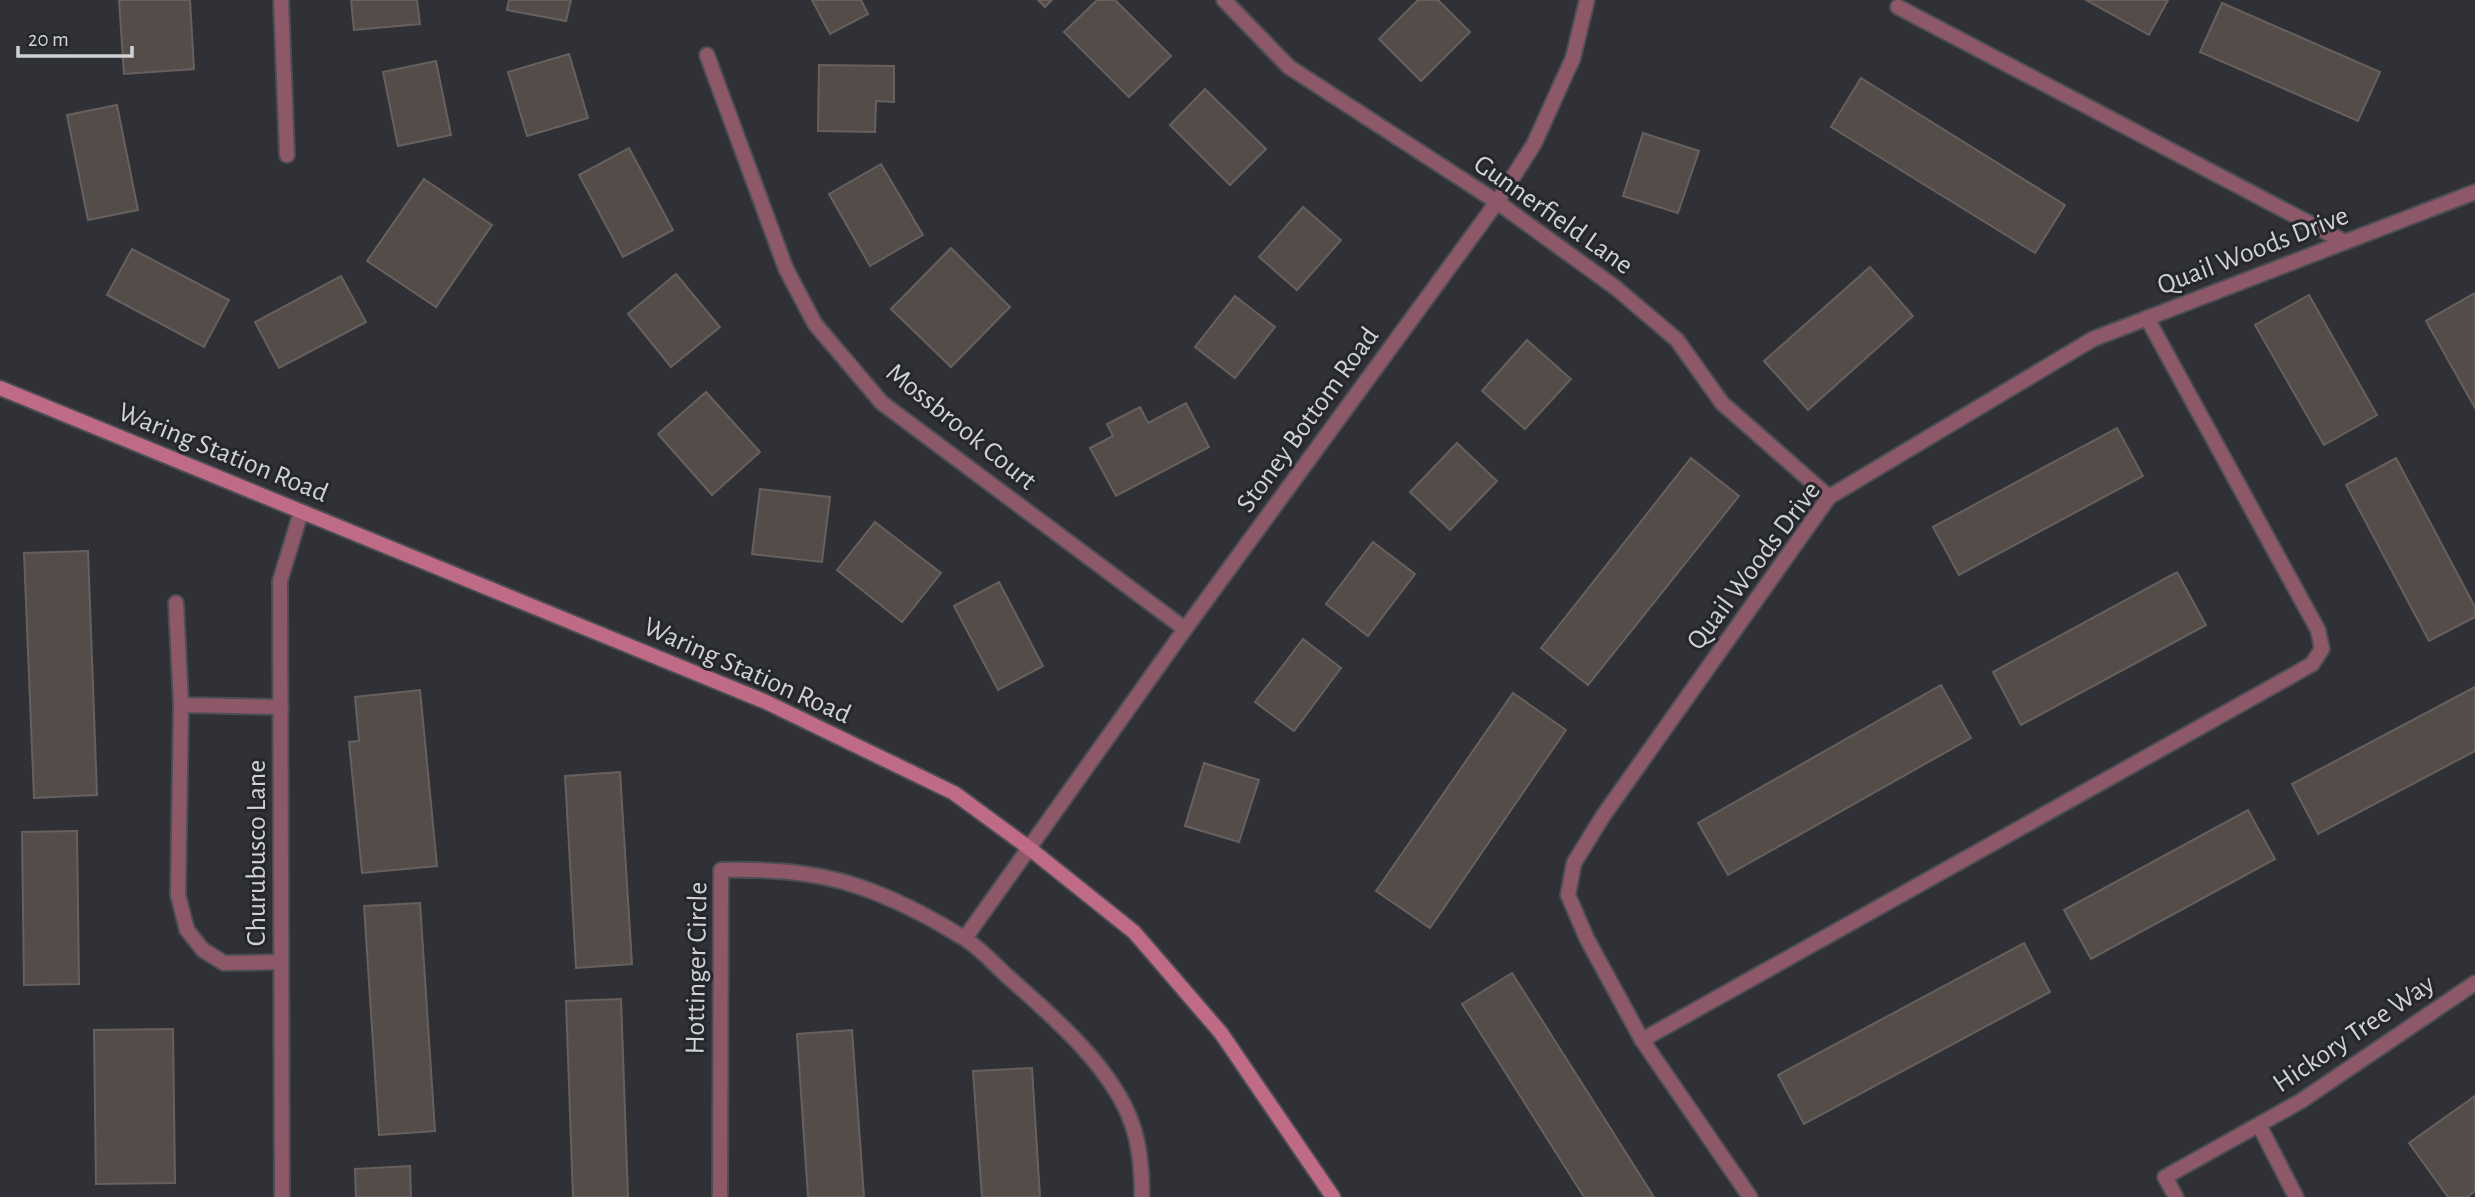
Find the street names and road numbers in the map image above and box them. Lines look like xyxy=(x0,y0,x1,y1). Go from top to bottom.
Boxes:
street label: Gunnerfield Lane xyxy=(1468,150,1638,280)
street label: Quail Woods Drive xyxy=(2153,202,2353,300)
street label: Stoney Bottom Road xyxy=(1232,322,1384,518)
street label: Mossbrook Court xyxy=(881,358,1041,496)
street label: Waring Station Road xyxy=(114,398,332,508)
street label: Quail Woods Drive xyxy=(1682,477,1826,655)
street label: Waring Station Road xyxy=(639,613,855,729)
street label: Churubusco Lane xyxy=(243,760,271,946)
street label: Hottinger Circle xyxy=(681,881,713,1055)
street label: Hickory Tree Way xyxy=(2268,970,2440,1098)

